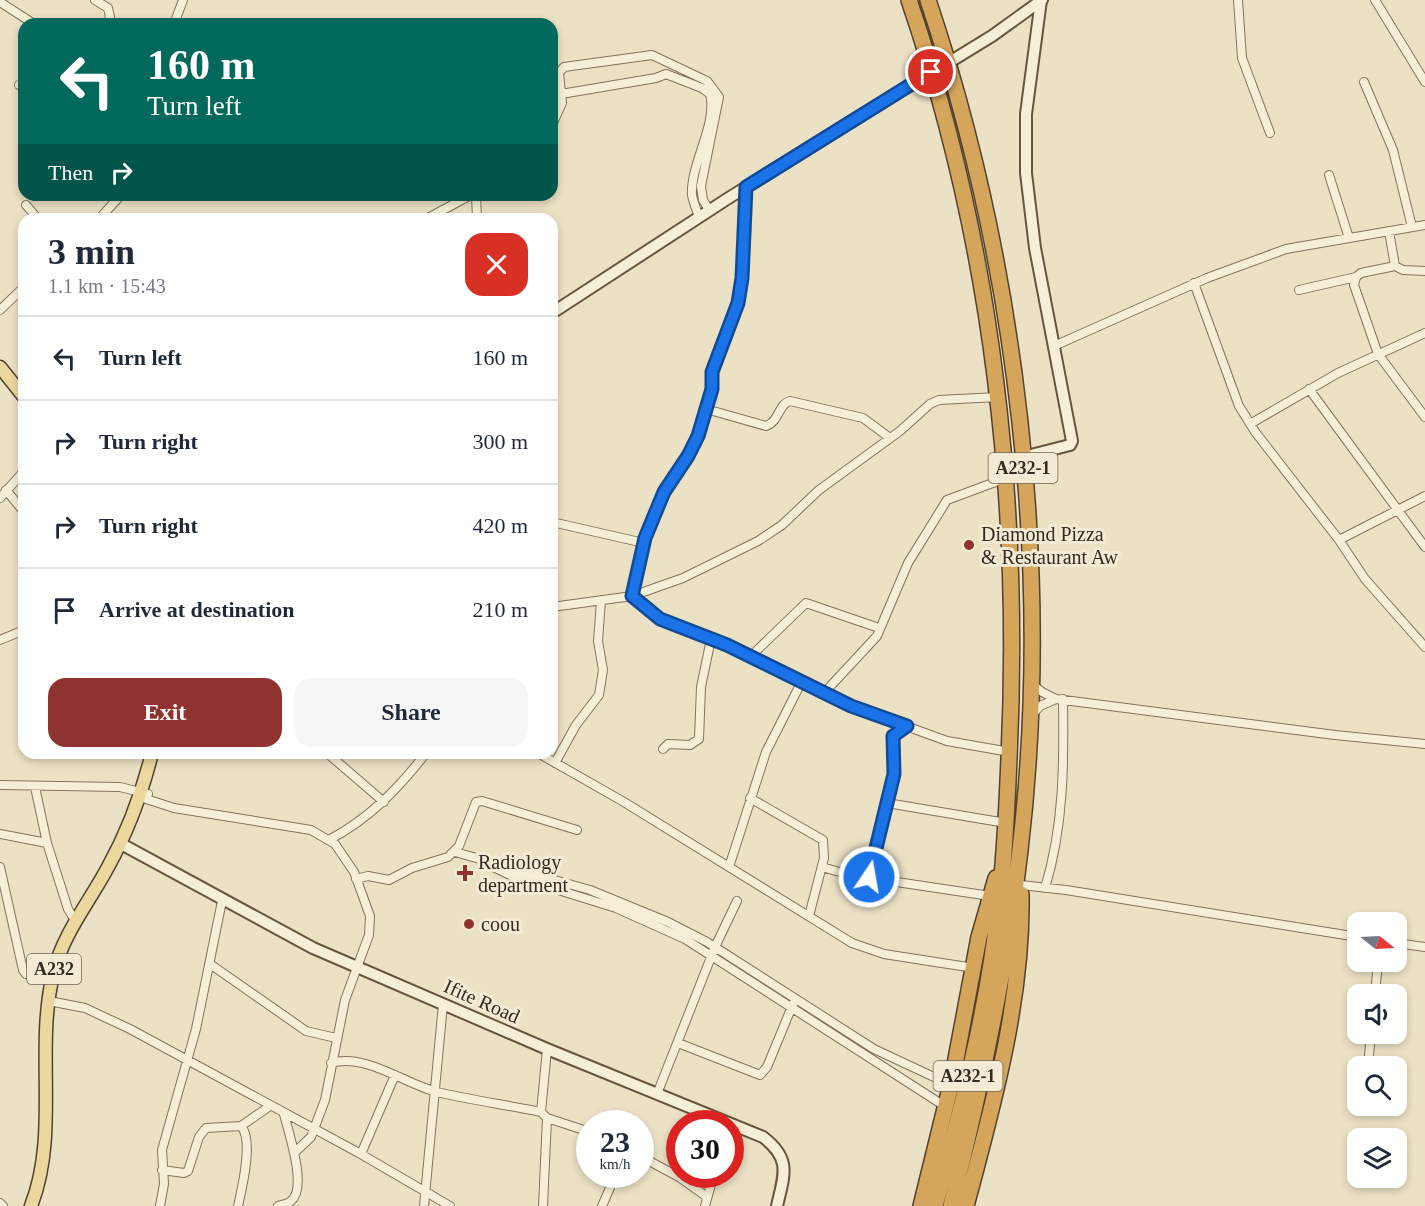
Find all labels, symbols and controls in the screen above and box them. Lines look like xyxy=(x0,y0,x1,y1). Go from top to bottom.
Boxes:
icon: left xyxy=(48,42,126,120)
text: 160 m xyxy=(147,42,256,88)
pin xyxy=(905,46,956,97)
icon: arrive xyxy=(914,55,947,88)
text: Turn left xyxy=(147,91,241,121)
icon: right xyxy=(105,156,138,189)
text: Then xyxy=(48,160,93,185)
text: 3 min xyxy=(48,232,135,272)
button: close xyxy=(465,233,528,296)
text: 1.1 km · 15:43 xyxy=(48,275,166,297)
icon: left xyxy=(48,342,81,375)
text: Turn left xyxy=(99,345,182,370)
text: 160 m xyxy=(472,345,528,370)
icon: right xyxy=(48,426,81,459)
text: Turn right xyxy=(99,429,198,454)
text: 300 m xyxy=(472,429,528,454)
road number: A232-1 xyxy=(988,453,1058,483)
icon: right xyxy=(48,510,81,543)
text: Turn right xyxy=(99,513,198,538)
text: 420 m xyxy=(472,513,528,538)
place label: Diamond Pizza & Restaurant Aw xyxy=(981,523,1119,568)
marker: Diamond Pizza & Restaurant Aw xyxy=(962,538,976,552)
icon: arrive xyxy=(48,594,81,627)
text: Arrive at destination xyxy=(99,597,295,622)
text: 210 m xyxy=(472,597,528,622)
button: Exit xyxy=(48,678,282,747)
button: Share xyxy=(294,678,528,747)
position arrow xyxy=(837,845,901,909)
place label: Radiology department xyxy=(478,851,568,897)
marker: Radiology department xyxy=(456,864,474,882)
north arrow xyxy=(1347,912,1407,972)
map controls xyxy=(1347,912,1407,1188)
place label: coou xyxy=(481,913,520,935)
marker: coou xyxy=(462,917,476,931)
road number: A232 xyxy=(27,954,81,984)
street label: Ifite Road xyxy=(441,975,523,1027)
button: sound xyxy=(1347,984,1407,1044)
button: search xyxy=(1347,1056,1407,1116)
road number: A232-1 xyxy=(934,1061,1002,1091)
speed limit sign: 30 xyxy=(666,1110,744,1188)
text: 23 xyxy=(600,1125,630,1158)
button: layers xyxy=(1347,1128,1407,1188)
text: km/h xyxy=(600,1156,630,1172)

